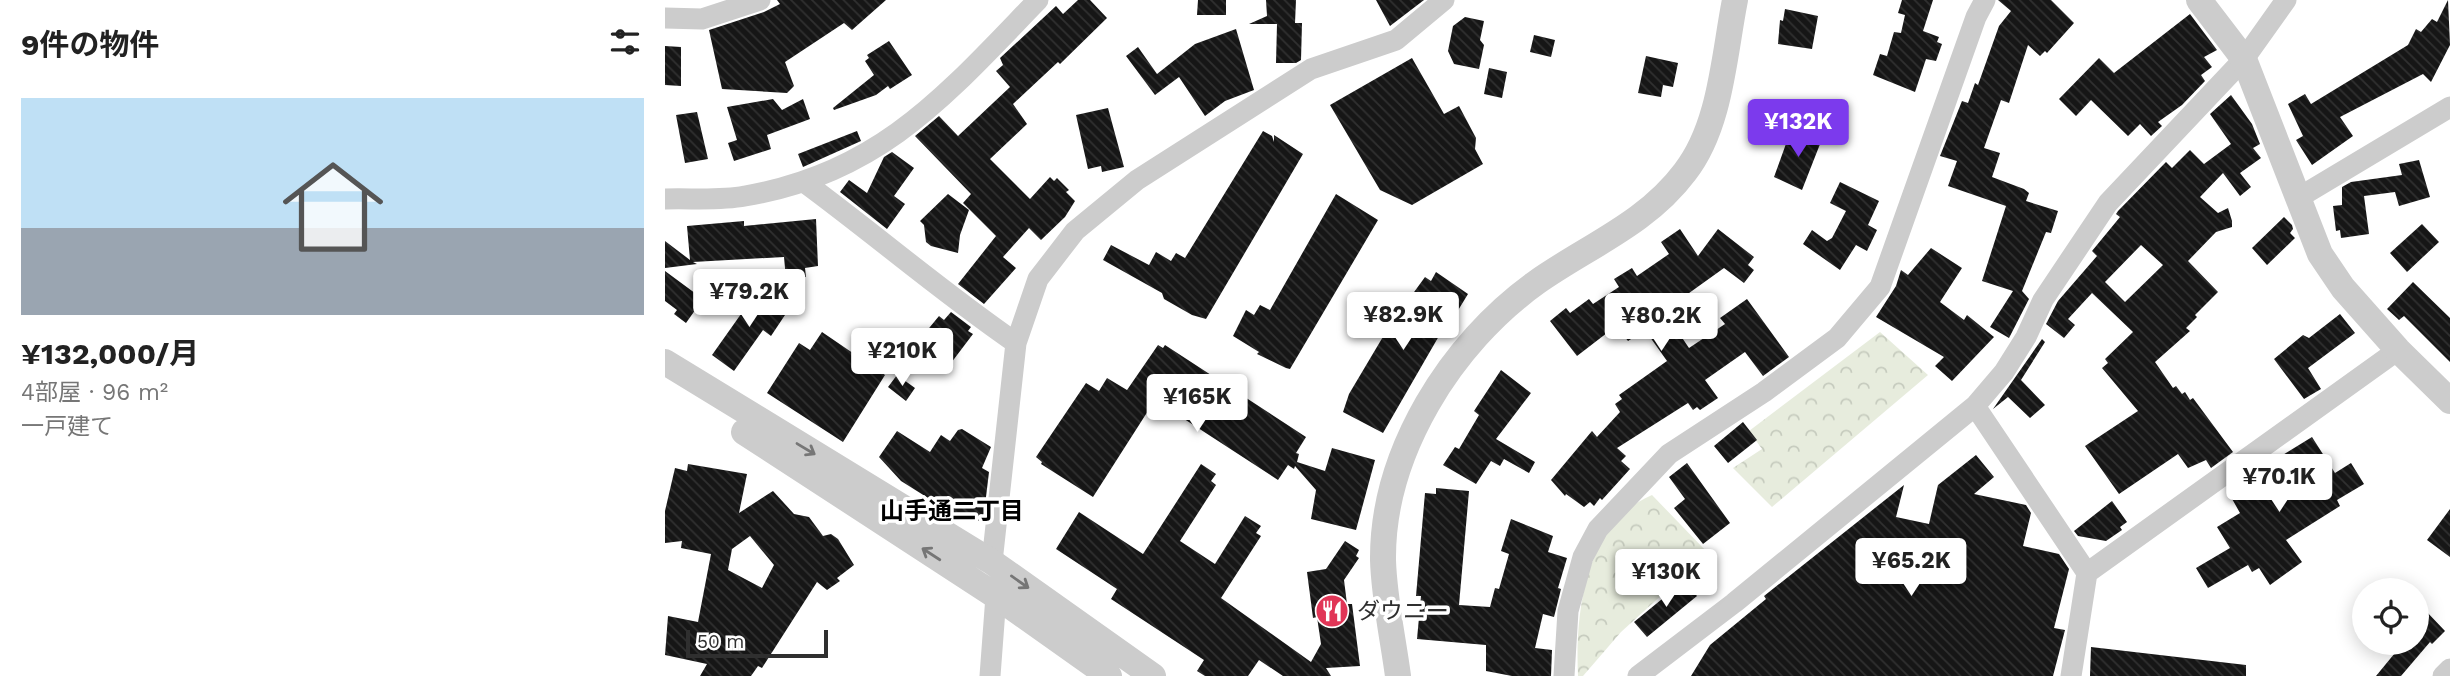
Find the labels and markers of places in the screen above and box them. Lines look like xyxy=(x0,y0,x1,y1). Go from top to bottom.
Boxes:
pin: ¥132K xyxy=(1749,100,1847,159)
pin: ¥79.2K xyxy=(692,270,806,329)
pin: ¥82.9K xyxy=(1346,292,1460,352)
pin: ¥80.2K xyxy=(1604,294,1718,353)
pin: ¥210K xyxy=(853,328,951,388)
pin: ¥165K xyxy=(1148,374,1246,434)
pin: ¥70.1K xyxy=(2222,454,2336,514)
pin: ¥65.2K xyxy=(1854,538,1968,598)
pin: ¥130K xyxy=(1617,550,1715,609)
restaurant icon: ダウニー xyxy=(1313,592,1351,630)
place label: ダウニー xyxy=(1357,598,1449,625)

